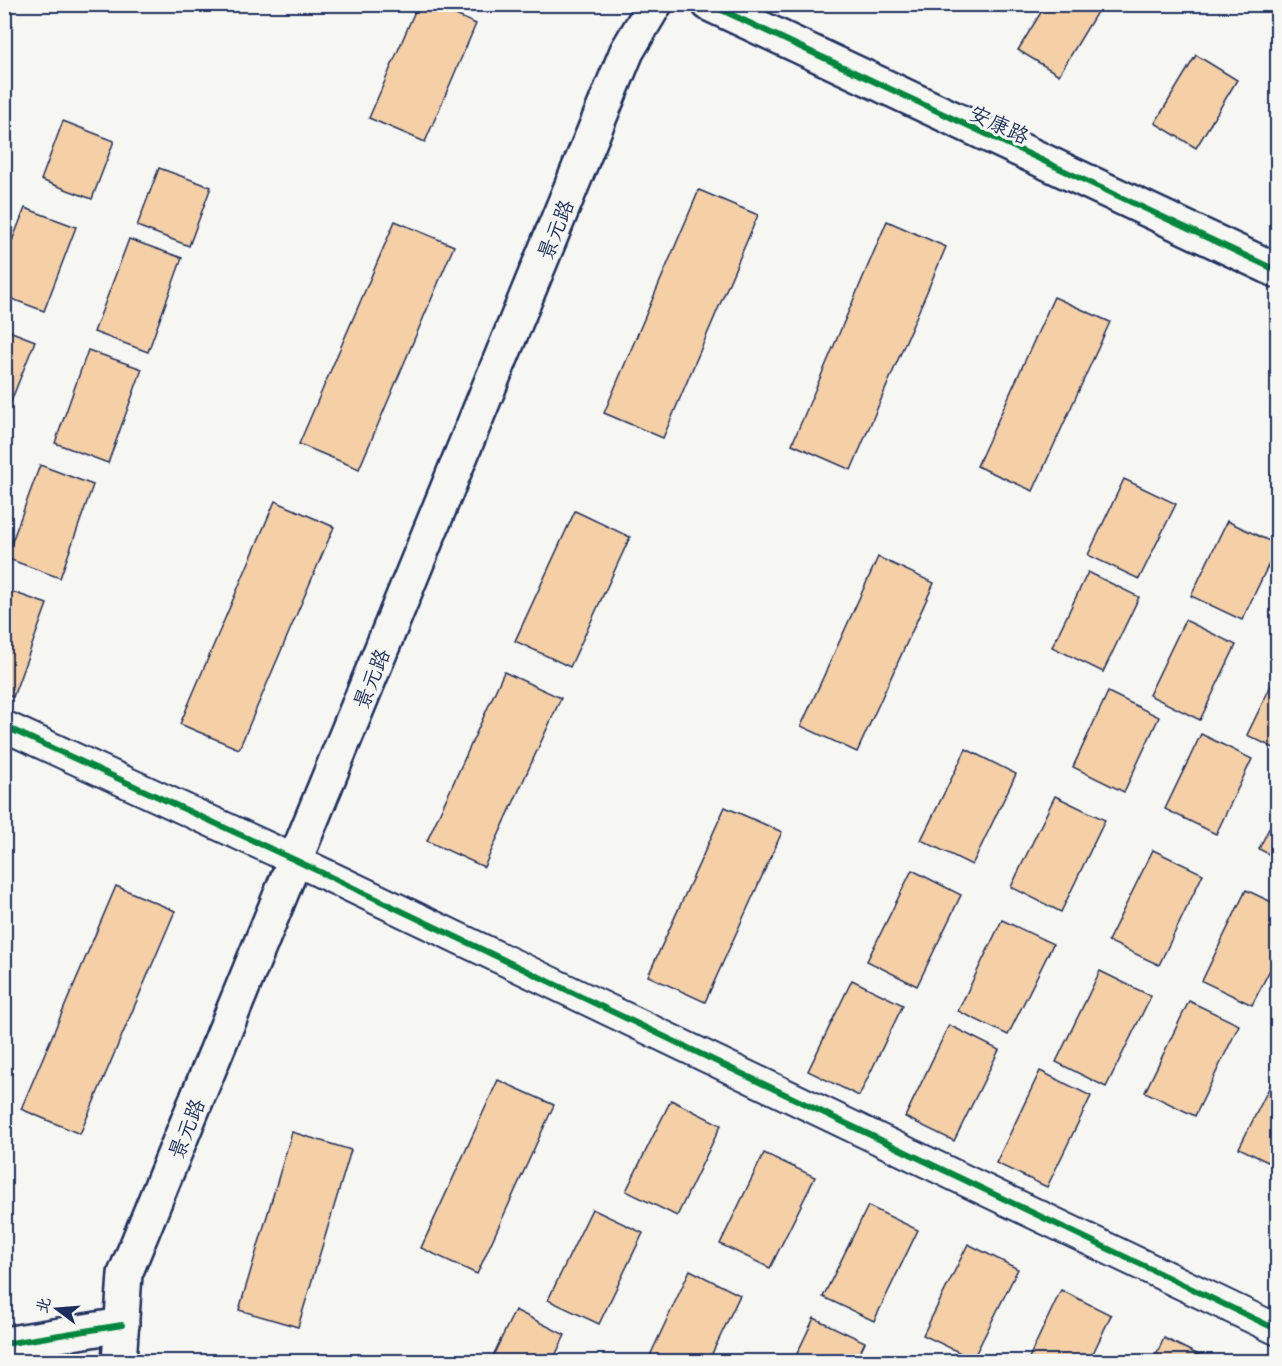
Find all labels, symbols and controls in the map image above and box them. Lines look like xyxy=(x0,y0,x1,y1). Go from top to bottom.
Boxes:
street label: 安康路 xyxy=(965,95,1035,151)
street label: 景元路 xyxy=(527,194,581,264)
street label: 景元路 xyxy=(343,643,397,713)
street label: 景元路 xyxy=(158,1093,212,1163)
north arrow xyxy=(27,1279,87,1339)
text: 北 xyxy=(28,1294,55,1316)

